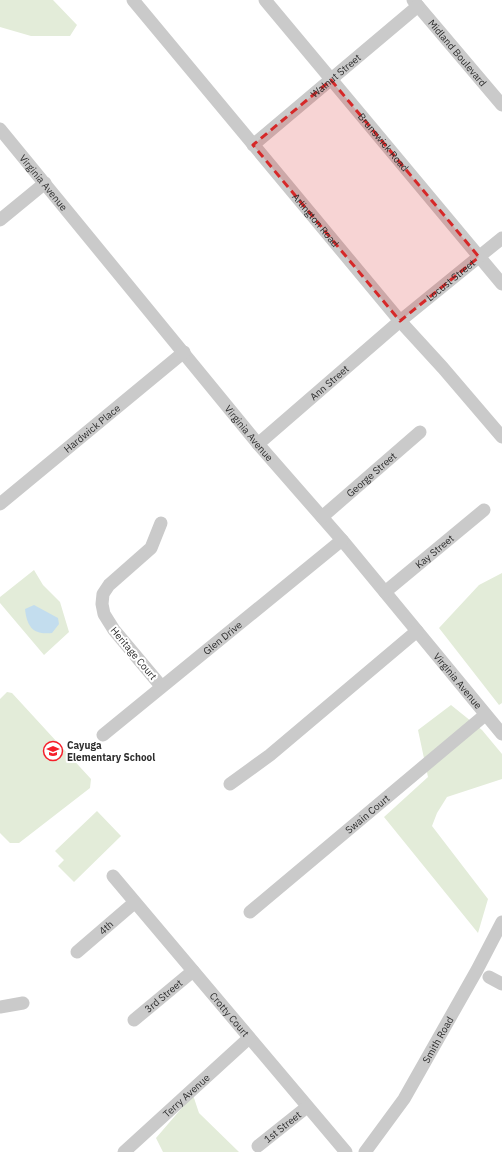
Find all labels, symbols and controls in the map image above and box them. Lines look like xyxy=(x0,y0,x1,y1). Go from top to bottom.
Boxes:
street label: Midland Boulevard xyxy=(425,17,489,89)
street label: Walnut Street xyxy=(308,51,364,101)
street label: Brunswick Road xyxy=(355,110,411,174)
street label: Virginia Avenue xyxy=(16,152,71,214)
street label: Arlington Road xyxy=(289,190,342,250)
street label: Locust Street xyxy=(424,256,478,304)
street label: Ann Street xyxy=(307,362,352,403)
street label: Hardwick Place xyxy=(61,401,123,456)
street label: Virginia Avenue xyxy=(222,402,276,464)
street label: George Street xyxy=(344,449,400,500)
street label: Kay Street xyxy=(413,531,457,571)
street label: Glen Drive xyxy=(201,618,245,658)
street label: Heritage Court xyxy=(108,624,160,683)
street label: Virginia Avenue xyxy=(431,650,485,712)
place label: Cayuga Elementary School xyxy=(67,739,155,764)
school or university icon: Cayuga Elementary School xyxy=(42,740,64,762)
street label: Swain Court xyxy=(343,791,393,836)
street label: 4th xyxy=(96,918,116,937)
street label: 3rd Street xyxy=(142,976,185,1016)
street label: Crotty Court xyxy=(207,990,252,1040)
street label: Smith Road xyxy=(420,1014,456,1066)
street label: Terry Avenue xyxy=(160,1071,213,1120)
street label: 1st Street xyxy=(261,1108,304,1146)

